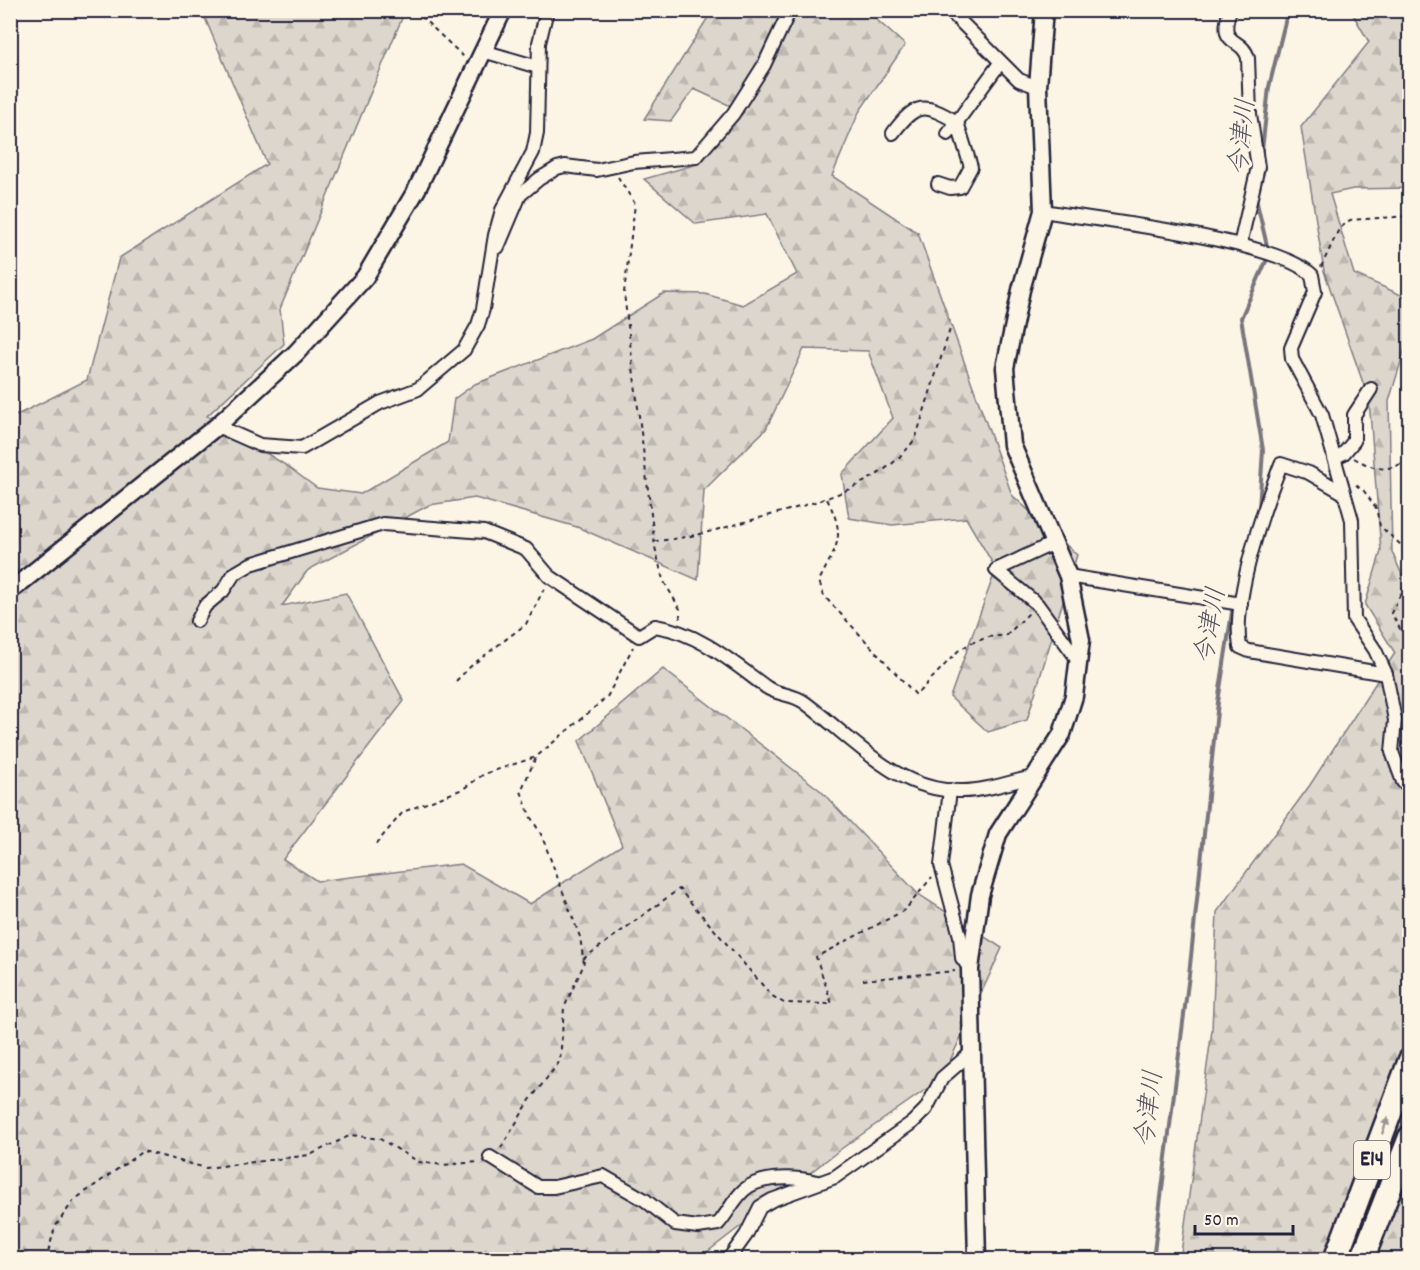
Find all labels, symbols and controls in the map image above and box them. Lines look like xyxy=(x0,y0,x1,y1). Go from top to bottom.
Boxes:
water label: 今津川 xyxy=(1222,96,1266,178)
water label: 今津川 xyxy=(1187,584,1237,668)
water label: 今津川 xyxy=(1128,1068,1174,1150)
one-way arrow xyxy=(1380,1117,1390,1135)
road number: E14 xyxy=(1354,1141,1390,1179)
scale bar xyxy=(1195,1198,1292,1236)
text: 50 m xyxy=(1204,1209,1239,1234)

